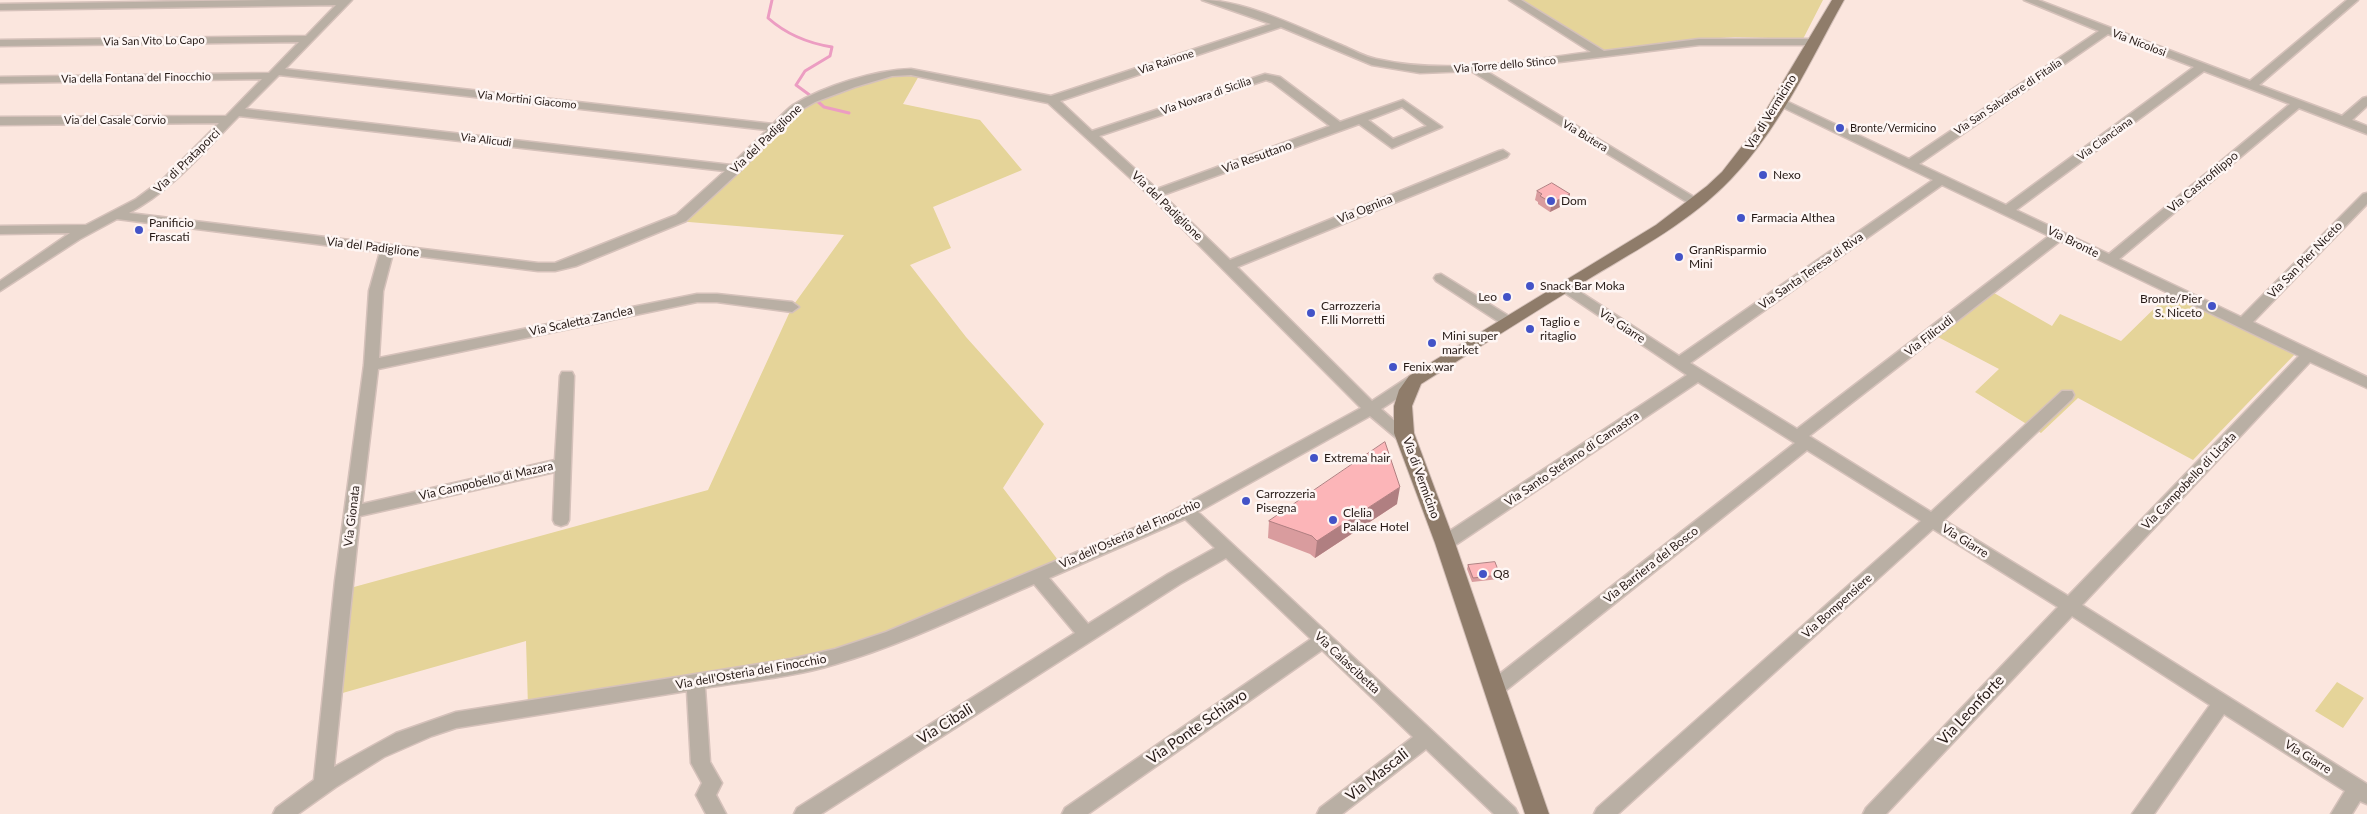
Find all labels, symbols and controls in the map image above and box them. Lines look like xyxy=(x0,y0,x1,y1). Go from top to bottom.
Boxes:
street label: Via Nicolosi xyxy=(2110,27,2168,59)
street label: Via San Vito Lo Capo xyxy=(103,34,205,48)
street label: Via Rainone xyxy=(1137,47,1195,77)
street label: Via Torre dello Stinco xyxy=(1453,54,1557,76)
street label: Via San Salvatore di Fitalia xyxy=(1952,56,2064,138)
street label: Via della Fontana del Finocchio xyxy=(61,70,211,86)
street label: Via di Vermicino xyxy=(1742,72,1800,152)
street label: Via Novara di Sicilia xyxy=(1159,74,1253,118)
street label: Via Mortini Giacomo xyxy=(477,88,577,112)
street label: Via del Padiglione xyxy=(727,101,805,177)
street label: Via del Casale Corvio xyxy=(64,113,166,127)
street label: Via Cianciana xyxy=(2075,115,2135,163)
street label: Via Butera xyxy=(1560,117,1610,155)
place label: Bronte/Vermicino xyxy=(1850,121,1936,135)
marker: Bronte/Vermicino xyxy=(1834,122,1846,134)
street label: Via di Prataporci xyxy=(151,126,223,196)
street label: Via Alicudi xyxy=(460,130,512,150)
street label: Via Resuttano xyxy=(1220,138,1294,176)
street label: Via Castrofilippo xyxy=(2165,148,2241,216)
street label: Via del Padiglione xyxy=(1128,168,1206,244)
place label: Nexo xyxy=(1773,168,1801,182)
marker: Nexo xyxy=(1757,169,1769,181)
street label: Via Ognina xyxy=(1335,191,1395,227)
place label: Dom xyxy=(1561,194,1587,208)
marker: Dom xyxy=(1545,195,1557,207)
place label: Farmacia Althea xyxy=(1751,211,1835,225)
marker: Farmacia Althea xyxy=(1735,212,1747,224)
place label: Panificio Frascati xyxy=(149,216,194,244)
street label: Via San Pier Niceto xyxy=(2265,219,2345,301)
street label: Via Bronte xyxy=(2045,223,2101,261)
marker: Panificio Frascati xyxy=(133,224,145,236)
street label: Via Santa Teresa di Riva xyxy=(1756,230,1866,312)
street label: Via del Padiglione xyxy=(326,234,420,260)
place label: GranRisparmio Mini xyxy=(1689,243,1767,271)
marker: GranRisparmio Mini xyxy=(1673,251,1685,263)
place label: Snack Bar Moka xyxy=(1540,279,1625,293)
marker: Snack Bar Moka xyxy=(1524,280,1536,292)
place label: Leo xyxy=(1478,290,1497,304)
marker: Leo xyxy=(1501,291,1513,303)
place label: Bronte/Pier S. Niceto xyxy=(2140,292,2202,320)
place label: Carrozzeria F.lli Morretti xyxy=(1321,299,1385,327)
marker: Bronte/Pier S. Niceto xyxy=(2206,300,2218,312)
street label: Via Scaletta Zanclea xyxy=(528,303,634,339)
street label: Via Giarre xyxy=(1596,306,1648,346)
marker: Carrozzeria F.lli Morretti xyxy=(1305,307,1317,319)
street label: Via Filicudi xyxy=(1902,313,1956,359)
place label: Taglio e ritaglio xyxy=(1540,315,1580,343)
marker: Taglio e ritaglio xyxy=(1524,323,1536,335)
place label: Mini super market xyxy=(1442,329,1498,357)
marker: Mini super market xyxy=(1426,337,1438,349)
place label: Fenix war xyxy=(1403,360,1454,374)
marker: Fenix war xyxy=(1387,361,1399,373)
street label: Via Santo Stefano di Camastra xyxy=(1502,409,1642,509)
street label: Via Campobello di Licata xyxy=(2139,429,2239,533)
street label: Via di Vermicino xyxy=(1400,435,1442,521)
place label: Extrema hair xyxy=(1324,451,1390,465)
marker: Extrema hair xyxy=(1308,452,1320,464)
street label: Via Campobello di Mazara xyxy=(418,459,554,503)
street label: Via Gionata xyxy=(341,485,363,547)
place label: Carrozzeria Pisegna xyxy=(1256,487,1315,515)
marker: Carrozzeria Pisegna xyxy=(1240,495,1252,507)
street label: Via dell'Osteria del Finocchio xyxy=(1057,496,1203,572)
place label: Clelia Palace Hotel xyxy=(1343,506,1409,534)
marker: Clelia Palace Hotel xyxy=(1327,514,1339,526)
street label: Via Giarre xyxy=(1939,521,1991,561)
street label: Via Barriera del Bosco xyxy=(1601,524,1701,606)
place label: Q8 xyxy=(1493,567,1510,581)
marker: Q8 xyxy=(1477,568,1489,580)
street label: Via Bompensiere xyxy=(1799,571,1875,641)
street label: Via Calascibetta xyxy=(1311,629,1383,697)
street label: Via dell'Osteria del Finocchio xyxy=(675,652,827,692)
street label: Via Leonforte xyxy=(1934,671,2008,749)
street label: Via Ponte Schiavo xyxy=(1143,686,1251,768)
street label: Via Cibali xyxy=(914,700,976,748)
street label: Via Giarre xyxy=(2282,737,2334,777)
street label: Via Mascali xyxy=(1342,745,1412,805)

